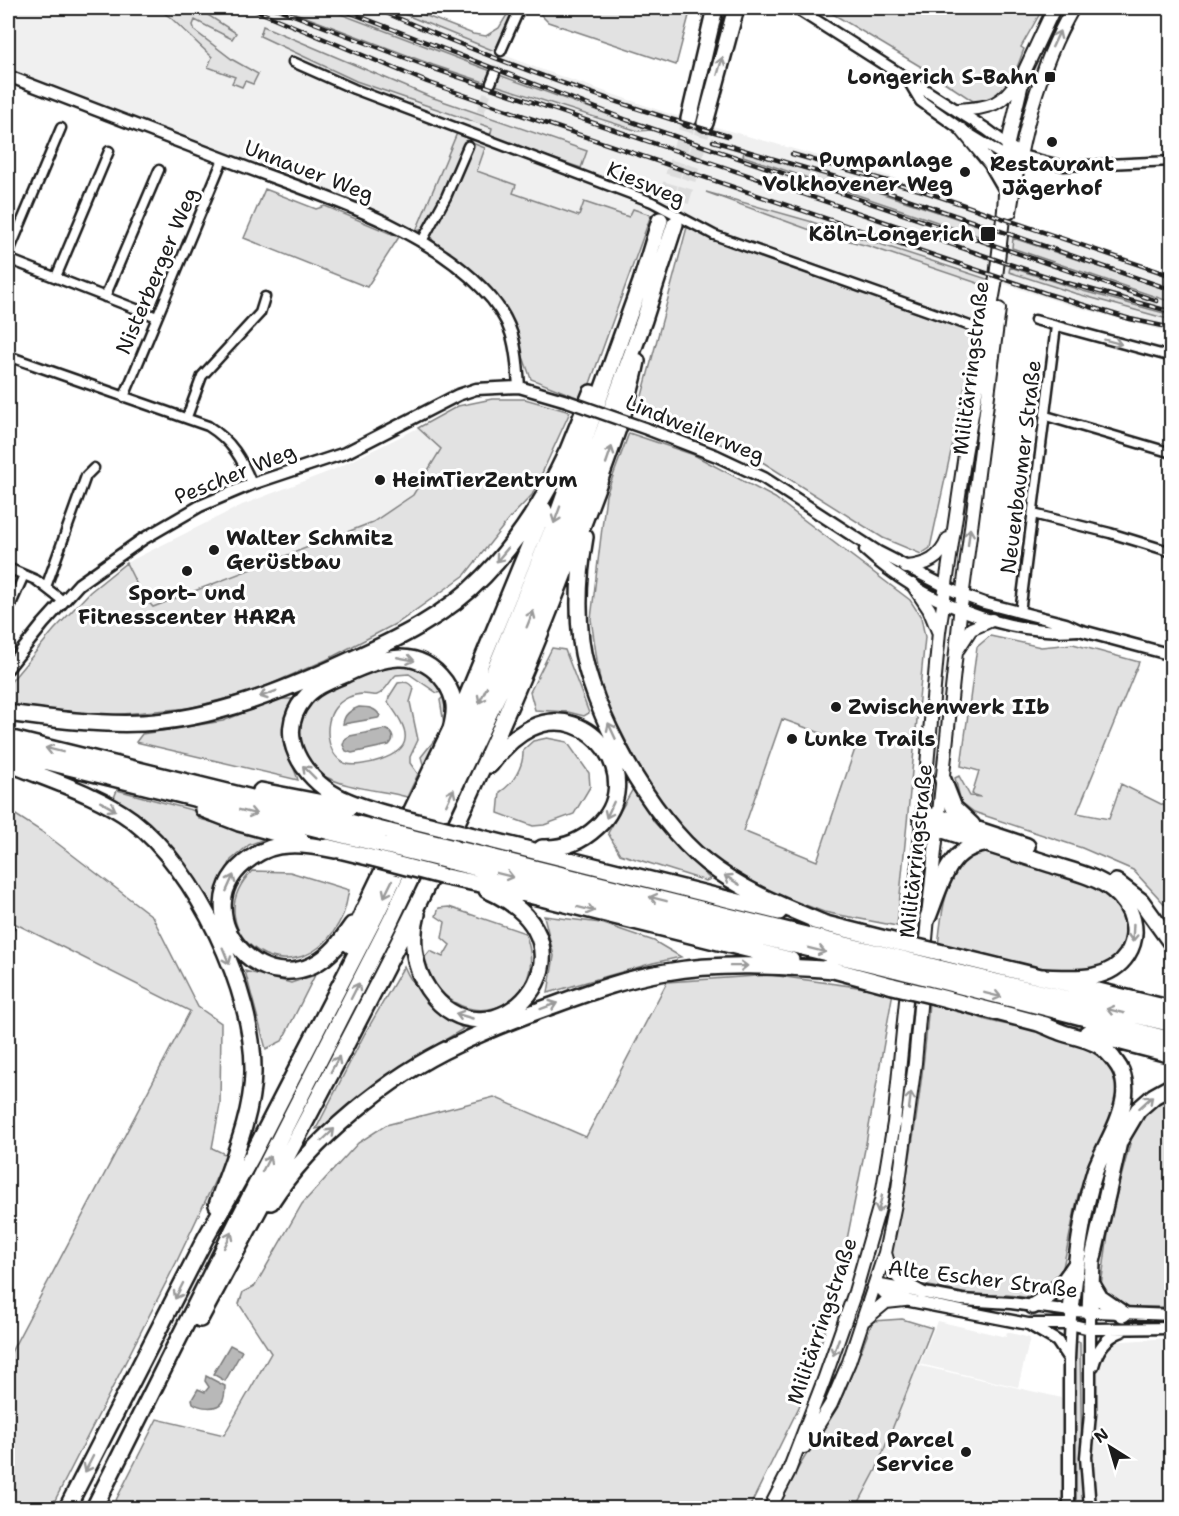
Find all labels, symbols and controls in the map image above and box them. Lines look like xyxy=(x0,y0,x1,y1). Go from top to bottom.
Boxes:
one-way arrow xyxy=(1051,31,1063,49)
one-way arrow xyxy=(715,57,726,76)
place label: Longerich S-Bahn xyxy=(847,63,1038,91)
marker: Longerich S-Bahn xyxy=(1043,70,1057,84)
street label: Unnauer Weg xyxy=(240,133,378,209)
marker: Restaurant Jägerhof xyxy=(1045,135,1059,149)
place label: Pumpanlage Volkhovener Weg xyxy=(762,146,953,198)
place label: Restaurant Jägerhof xyxy=(990,150,1114,202)
street label: Kiesweg xyxy=(602,155,690,213)
marker: Pumpanlage Volkhovener Weg xyxy=(958,165,972,179)
street label: Nisterberger Weg xyxy=(109,183,205,359)
place label: Köln-Longerich xyxy=(809,220,974,248)
marker: Köln-Longerich xyxy=(979,225,997,243)
street label: Militärringstraße xyxy=(946,279,996,457)
one-way arrow xyxy=(1103,336,1122,348)
street label: Neuenbaumer Straße xyxy=(994,358,1048,576)
street label: Lindweilerweg xyxy=(621,388,769,470)
street label: Pescher Weg xyxy=(170,437,300,511)
one-way arrow xyxy=(605,446,616,465)
place label: HeimTierZentrum xyxy=(392,466,577,494)
marker: HeimTierZentrum xyxy=(373,473,387,487)
one-way arrow xyxy=(551,505,562,523)
place label: Walter Schmitz Gerüstbau xyxy=(226,524,394,576)
one-way arrow xyxy=(964,528,975,548)
marker: Walter Schmitz Gerüstbau xyxy=(207,543,221,557)
one-way arrow xyxy=(496,547,509,563)
marker: Sport- und Fitnesscenter HARA xyxy=(180,564,194,578)
place label: Sport- und Fitnesscenter HARA xyxy=(78,579,296,631)
one-way arrow xyxy=(525,610,536,629)
one-way arrow xyxy=(396,654,416,665)
one-way arrow xyxy=(476,685,488,703)
one-way arrow xyxy=(259,689,278,700)
place label: Zwischenwerk IIb xyxy=(848,693,1050,721)
marker: Zwischenwerk IIb xyxy=(829,700,843,714)
one-way arrow xyxy=(605,722,617,740)
place label: Lunke Trails xyxy=(804,725,936,753)
marker: Lunke Trails xyxy=(785,732,799,746)
one-way arrow xyxy=(44,743,63,755)
street label: Militärringstraße xyxy=(893,763,939,939)
one-way arrow xyxy=(302,765,316,780)
one-way arrow xyxy=(444,788,456,806)
one-way arrow xyxy=(99,800,116,812)
one-way arrow xyxy=(603,801,615,819)
one-way arrow xyxy=(238,806,257,818)
one-way arrow xyxy=(495,869,514,881)
one-way arrow xyxy=(724,873,741,885)
one-way arrow xyxy=(225,875,237,893)
one-way arrow xyxy=(382,879,394,897)
one-way arrow xyxy=(649,892,668,904)
one-way arrow xyxy=(576,903,595,915)
one-way arrow xyxy=(1127,923,1138,943)
one-way arrow xyxy=(807,945,826,957)
one-way arrow xyxy=(221,947,232,965)
one-way arrow xyxy=(728,960,748,972)
one-way arrow xyxy=(350,982,361,1000)
one-way arrow xyxy=(983,989,1002,1001)
one-way arrow xyxy=(539,1000,558,1011)
one-way arrow xyxy=(1105,1004,1124,1016)
one-way arrow xyxy=(455,1009,474,1021)
one-way arrow xyxy=(330,1056,341,1074)
one-way arrow xyxy=(905,1091,916,1111)
one-way arrow xyxy=(1139,1095,1154,1109)
one-way arrow xyxy=(321,1128,336,1142)
one-way arrow xyxy=(261,1156,273,1174)
one-way arrow xyxy=(874,1195,886,1214)
one-way arrow xyxy=(223,1231,235,1249)
street label: Militärringstraße xyxy=(780,1234,864,1408)
street label: Alte Escher Straße xyxy=(886,1253,1080,1305)
one-way arrow xyxy=(172,1281,184,1299)
one-way arrow xyxy=(829,1337,840,1356)
north arrow xyxy=(1080,1417,1140,1477)
text: N xyxy=(1090,1423,1113,1448)
place label: United Parcel Service xyxy=(808,1426,954,1478)
marker: United Parcel Service xyxy=(959,1445,973,1459)
one-way arrow xyxy=(83,1455,95,1473)

